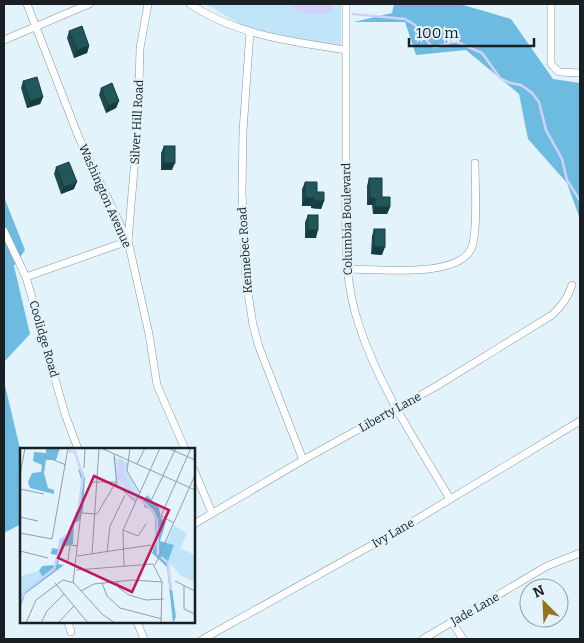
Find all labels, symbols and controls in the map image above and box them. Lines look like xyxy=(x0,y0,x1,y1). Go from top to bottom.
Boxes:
scale bar xyxy=(409,15,534,47)
text: 100 m xyxy=(416,24,459,42)
street label: Silver Hill Road xyxy=(128,79,146,165)
street label: Washington Avenue xyxy=(76,142,134,250)
street label: Columbia Boulevard xyxy=(339,163,355,275)
street label: Kennebec Road xyxy=(235,206,255,294)
street label: Coolidge Road xyxy=(26,299,62,379)
street label: Liberty Lane xyxy=(356,389,424,435)
inset map xyxy=(20,448,195,623)
street label: Ivy Lane xyxy=(369,515,417,551)
north arrow xyxy=(519,578,569,628)
text: N xyxy=(531,582,547,602)
street label: Jade Lane xyxy=(447,590,502,629)

